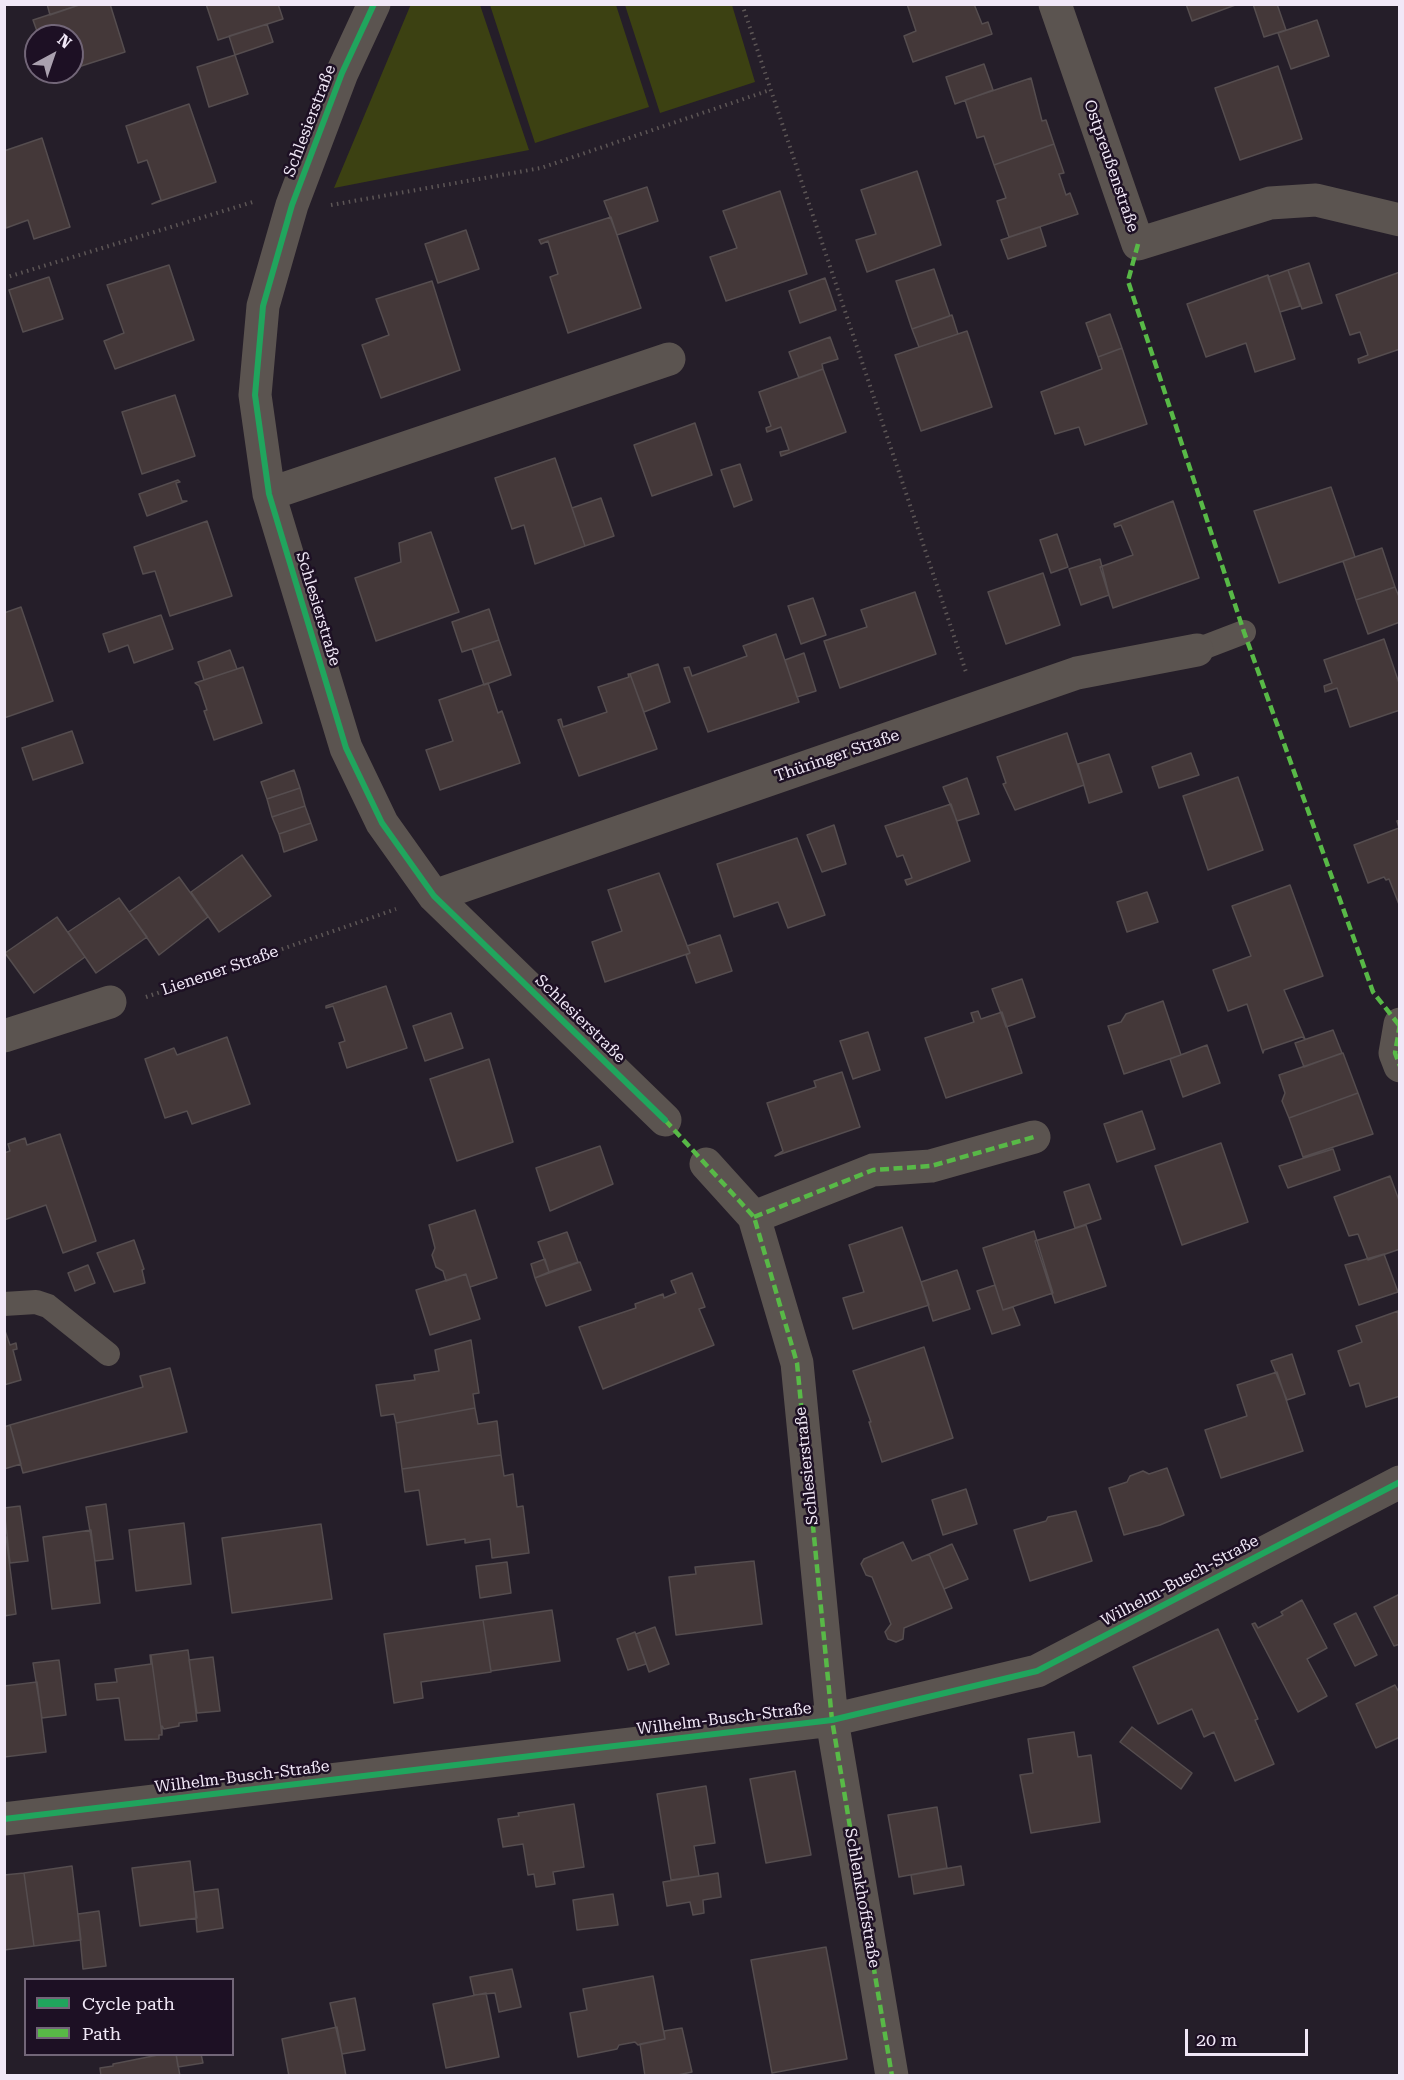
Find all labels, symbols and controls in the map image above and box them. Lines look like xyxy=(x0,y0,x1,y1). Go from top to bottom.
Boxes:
north arrow xyxy=(24,24,84,84)
text: N xyxy=(54,30,75,53)
street label: Schlesierstraße xyxy=(280,62,340,180)
street label: Ostpreußenstraße xyxy=(1079,97,1143,235)
street label: Schlesierstraße xyxy=(292,550,344,668)
street label: Thüringer Straße xyxy=(772,726,902,786)
street label: Lienener Straße xyxy=(159,942,281,1000)
street label: Schlesierstraße xyxy=(531,971,629,1067)
street label: Schlesierstraße xyxy=(791,1406,823,1526)
street label: Wilhelm-Busch-Straße xyxy=(1098,1531,1262,1631)
street label: Wilhelm-Busch-Straße xyxy=(636,1699,812,1739)
street label: Wilhelm-Busch-Straße xyxy=(154,1757,330,1797)
street label: Schlenkhoffstraße xyxy=(840,1827,884,1969)
legend xyxy=(24,1978,234,2056)
text: Cycle path xyxy=(82,1993,175,2014)
scale bar xyxy=(1188,2017,1311,2055)
text: Path xyxy=(82,2023,121,2044)
text: 20 m xyxy=(1196,2029,1237,2050)

